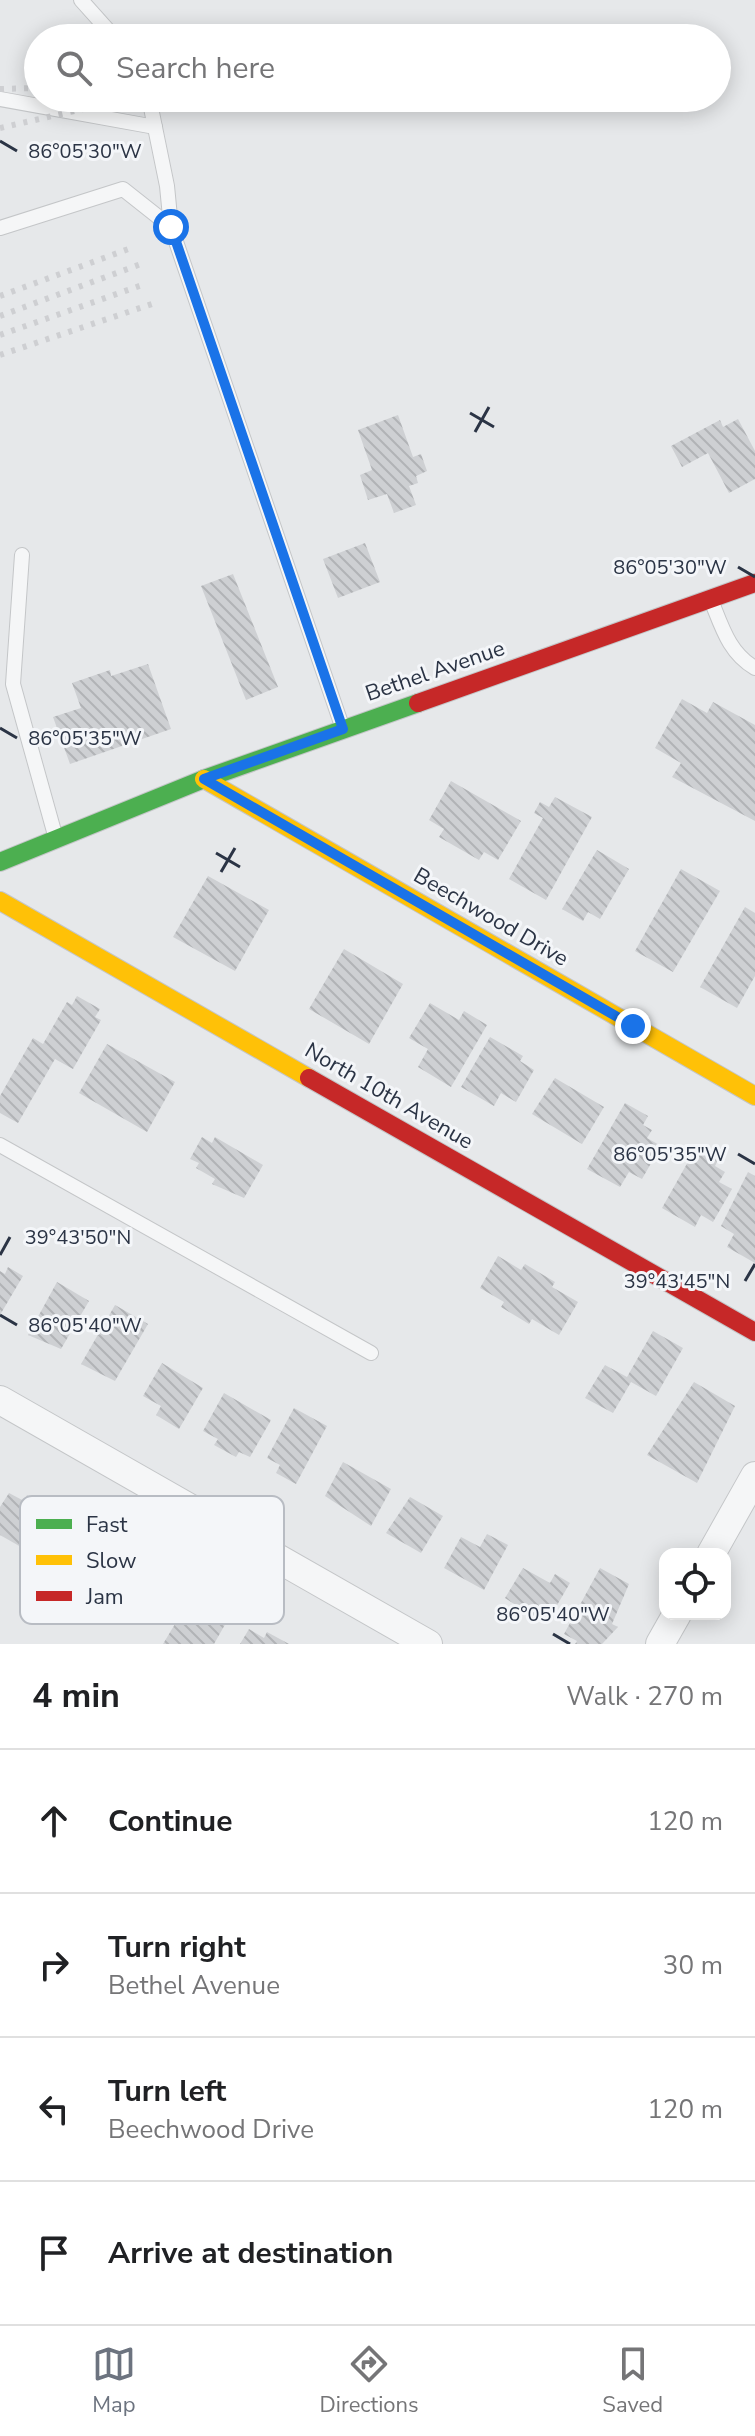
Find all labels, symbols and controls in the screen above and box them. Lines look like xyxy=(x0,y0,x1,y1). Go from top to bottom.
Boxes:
search box xyxy=(24,24,731,112)
icon: search xyxy=(52,46,96,90)
text: Search here xyxy=(116,48,275,89)
text: 86°05'30"W xyxy=(28,138,142,165)
route start xyxy=(153,209,189,245)
text: 86°05'30"W xyxy=(613,554,727,581)
street label: Bethel Avenue xyxy=(361,633,509,709)
text: 86°05'35"W xyxy=(28,725,142,752)
street label: Beechwood Drive xyxy=(408,860,574,974)
route end xyxy=(615,1008,651,1044)
street label: North 10th Avenue xyxy=(299,1036,479,1156)
text: 86°05'35"W xyxy=(613,1141,727,1168)
text: 39°43'50"N xyxy=(25,1224,131,1251)
text: 39°43'45"N xyxy=(624,1268,730,1295)
text: 86°05'40"W xyxy=(28,1312,142,1339)
legend xyxy=(20,1496,284,1624)
text: Fast xyxy=(86,1510,128,1540)
text: Slow xyxy=(86,1546,137,1576)
map controls xyxy=(659,1548,731,1620)
button: locate xyxy=(659,1548,731,1620)
text: Jam xyxy=(85,1582,124,1612)
text: 86°05'40"W xyxy=(496,1601,610,1628)
text: 4 min xyxy=(32,1673,120,1719)
text: Walk · 270 m xyxy=(566,1679,723,1714)
icon: ahead xyxy=(32,1799,76,1843)
text: Continue xyxy=(108,1801,233,1842)
text: 120 m xyxy=(647,1804,723,1839)
text: Turn right xyxy=(108,1927,246,1968)
icon: right xyxy=(32,1943,76,1987)
text: 30 m xyxy=(663,1948,723,1983)
text: Bethel Avenue xyxy=(108,1968,280,2003)
text: Turn left xyxy=(108,2071,226,2112)
icon: left xyxy=(32,2087,76,2131)
text: 120 m xyxy=(647,2092,723,2127)
text: Beechwood Drive xyxy=(108,2112,314,2147)
icon: arrive xyxy=(32,2231,76,2275)
text: Arrive at destination xyxy=(108,2233,393,2274)
tab: Map xyxy=(92,2342,136,2420)
tab: Directions xyxy=(320,2342,419,2420)
tab: Saved xyxy=(602,2342,663,2420)

